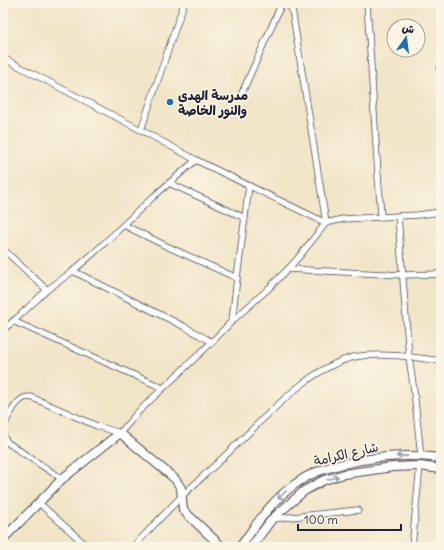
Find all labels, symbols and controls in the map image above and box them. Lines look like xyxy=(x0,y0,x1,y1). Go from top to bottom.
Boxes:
north arrow xyxy=(386,18,426,58)
text: ش xyxy=(401,20,416,37)
place label: مدرسة الهدى والنور الخاصة xyxy=(178,87,249,120)
marker: مدرسة الهدى والنور الخاصة xyxy=(165,97,175,107)
street label: شارع الكرامة xyxy=(312,438,380,471)
one-way arrow xyxy=(396,452,409,460)
one-way arrow xyxy=(326,474,339,481)
one-way arrow xyxy=(277,491,287,500)
scale bar xyxy=(298,506,401,532)
text: 100 m xyxy=(304,512,338,527)

